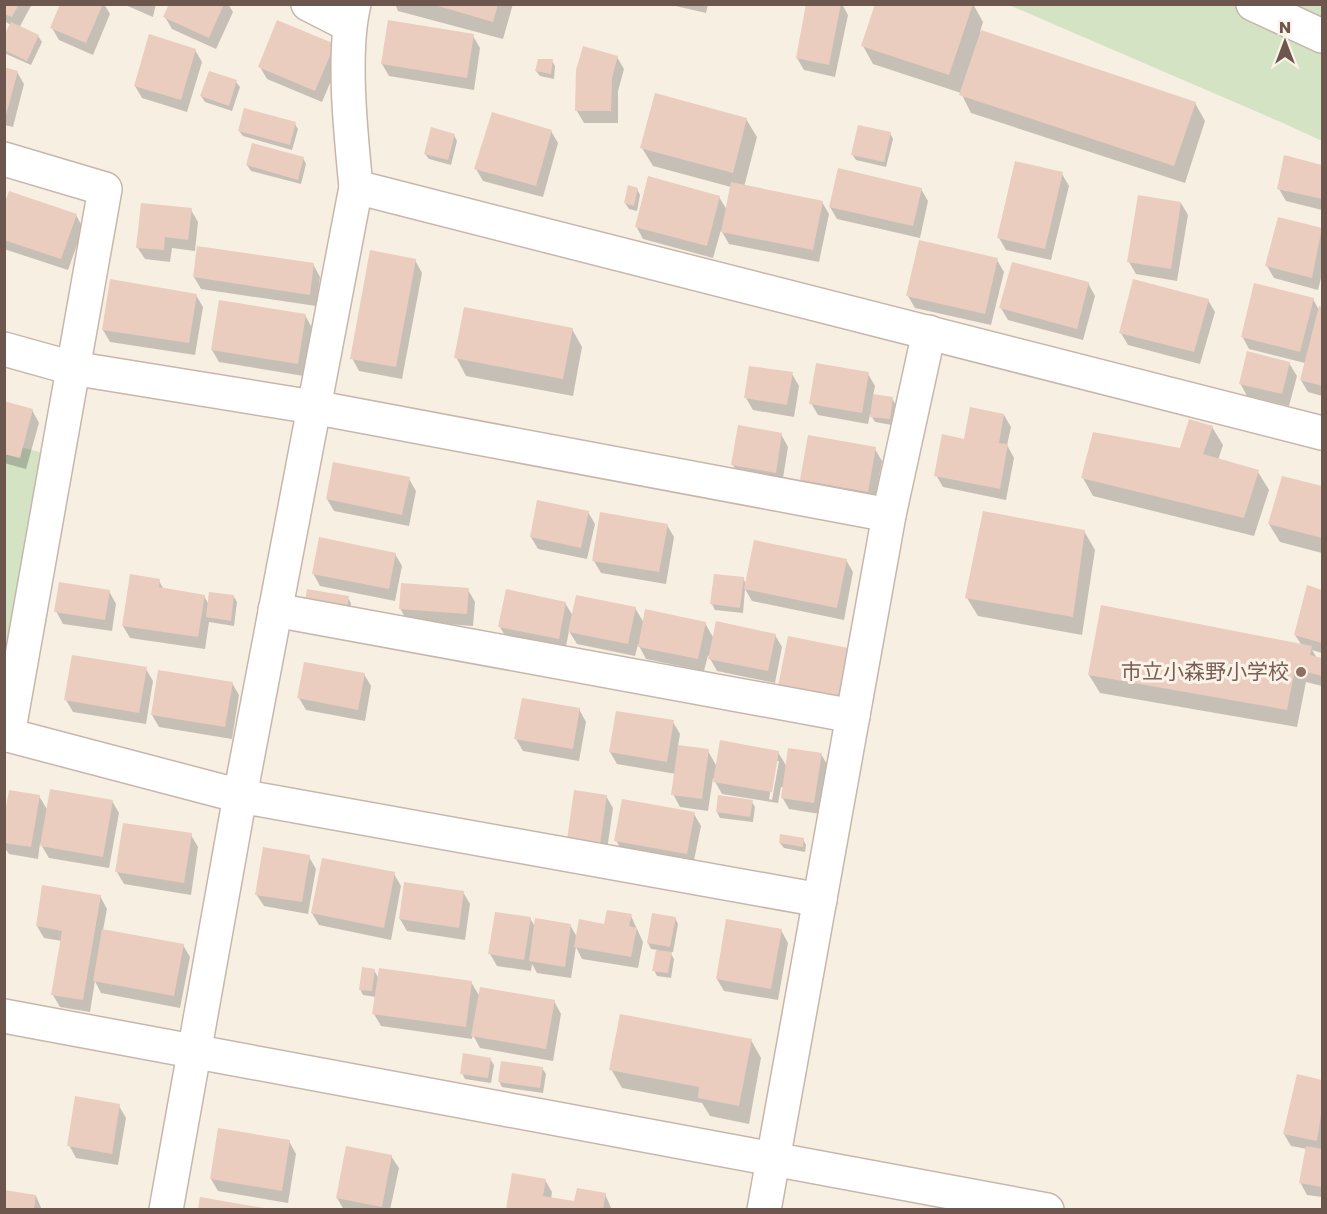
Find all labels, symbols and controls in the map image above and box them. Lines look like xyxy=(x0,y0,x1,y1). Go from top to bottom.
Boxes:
north arrow xyxy=(1255,12,1315,72)
text: N xyxy=(1279,16,1291,39)
place label: 市立小森野小学校 xyxy=(1121,657,1289,686)
marker: 市立小森野小学校 xyxy=(1294,665,1308,679)

